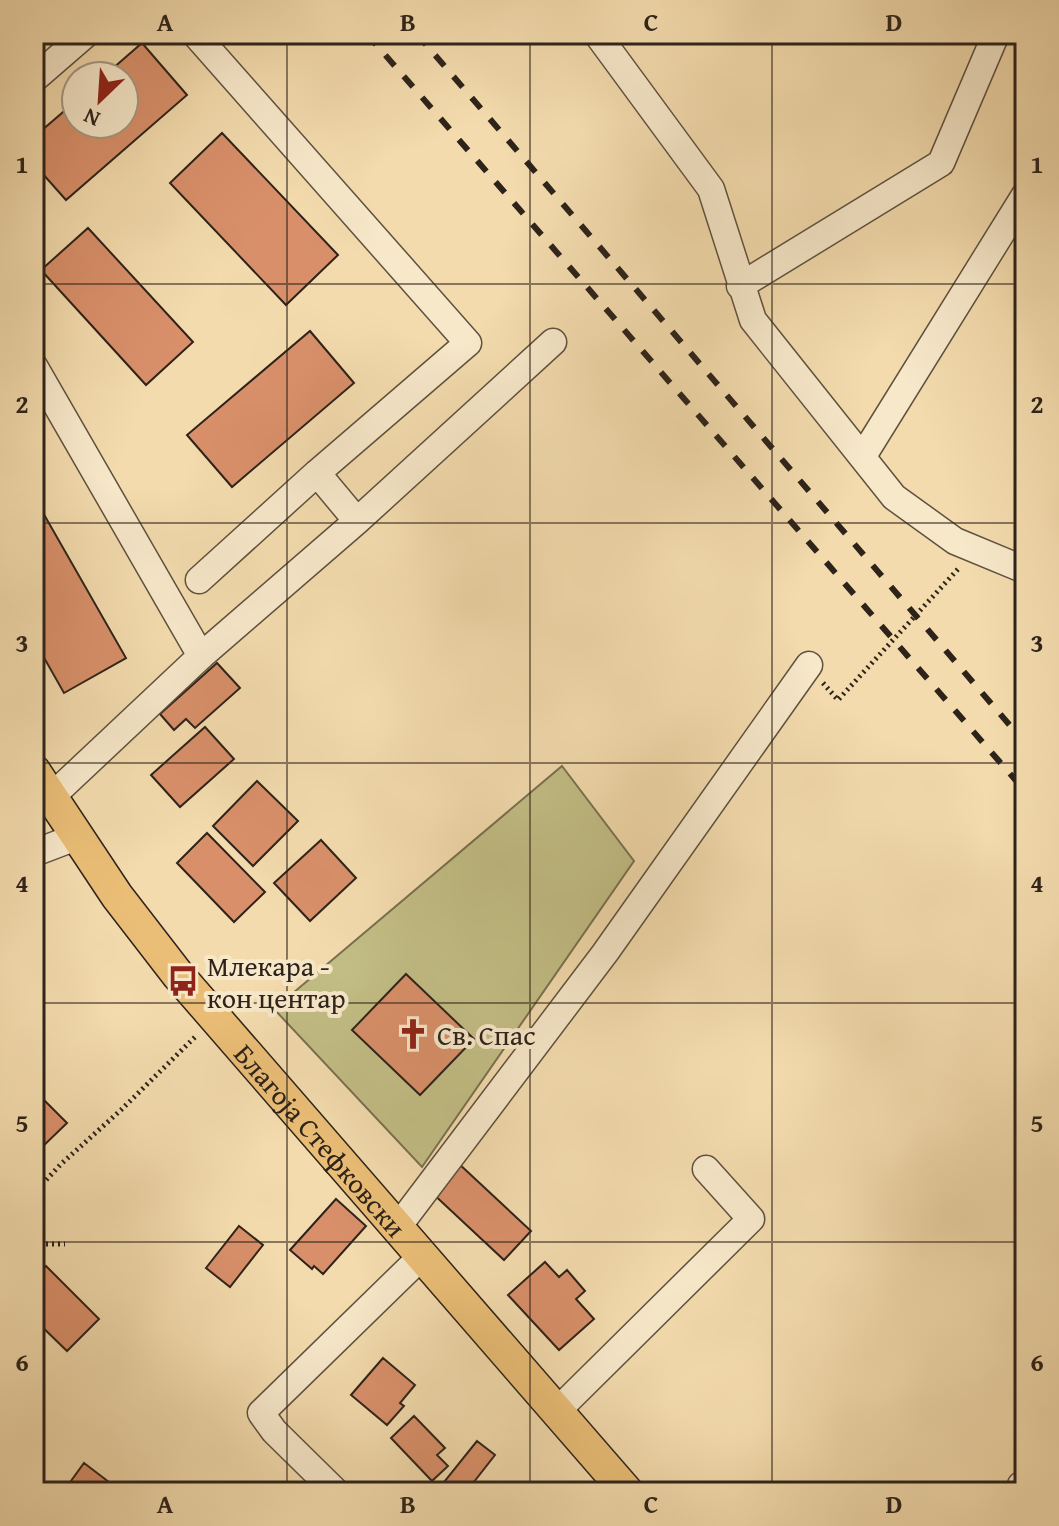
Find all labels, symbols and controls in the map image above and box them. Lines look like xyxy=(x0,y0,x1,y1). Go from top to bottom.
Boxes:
text: A xyxy=(157,2,174,41)
text: B xyxy=(400,2,416,41)
text: C xyxy=(644,2,658,41)
text: D xyxy=(886,2,902,41)
north arrow xyxy=(60,60,140,140)
text: N xyxy=(78,100,105,136)
text: 1 xyxy=(15,144,29,183)
text: 1 xyxy=(1030,144,1044,183)
text: 2 xyxy=(15,384,29,423)
text: 2 xyxy=(1030,384,1044,423)
text: 3 xyxy=(15,623,29,662)
text: 3 xyxy=(1030,623,1044,662)
text: 4 xyxy=(15,863,29,902)
text: 4 xyxy=(1030,863,1044,902)
place label: Млекара - кон центар xyxy=(207,945,346,1018)
bus stop icon: Млекара - кон центар xyxy=(166,964,200,998)
place label: Св. Спас xyxy=(437,1014,536,1055)
church icon: Св. Спас xyxy=(396,1017,430,1051)
street label: Благоја Стефковски xyxy=(225,1034,417,1246)
text: 5 xyxy=(15,1103,29,1142)
text: 5 xyxy=(1030,1103,1044,1142)
text: 6 xyxy=(15,1342,29,1381)
text: 6 xyxy=(1030,1342,1044,1381)
text: A xyxy=(157,1484,174,1523)
text: B xyxy=(400,1484,416,1523)
text: C xyxy=(644,1484,658,1523)
text: D xyxy=(886,1484,902,1523)

